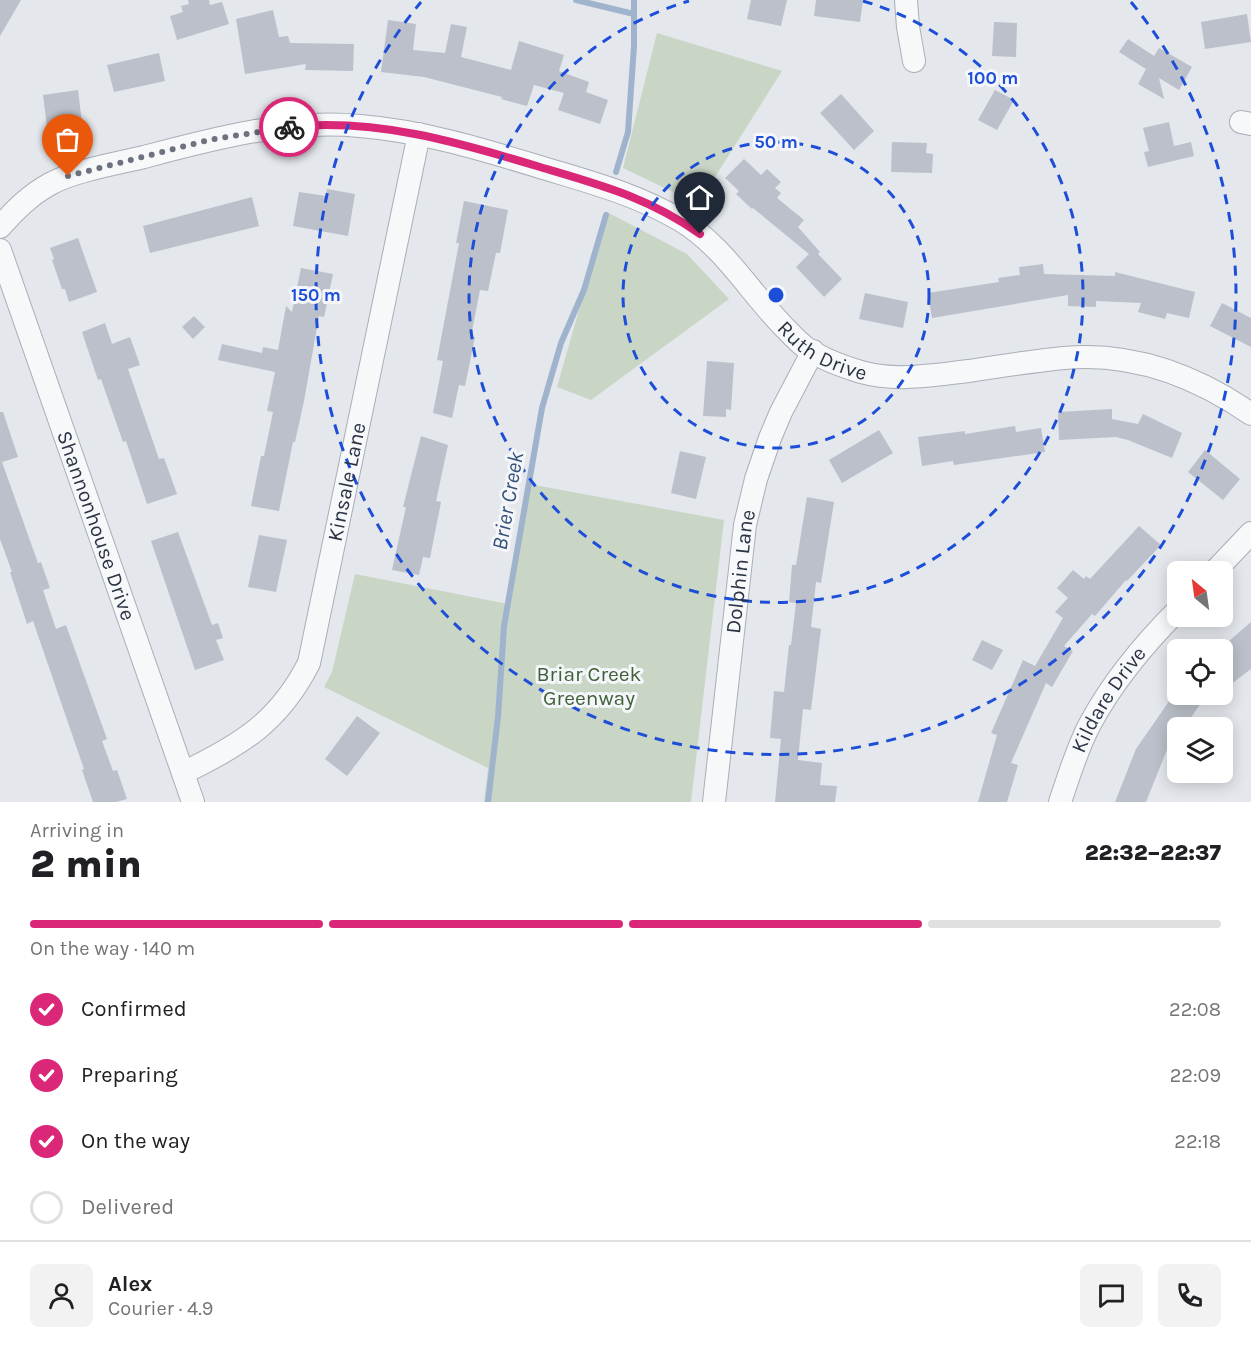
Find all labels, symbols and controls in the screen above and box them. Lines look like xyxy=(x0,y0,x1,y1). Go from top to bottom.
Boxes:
text: 100 m xyxy=(968,67,1018,89)
courier xyxy=(259,97,319,157)
icon: bike xyxy=(273,111,306,144)
pin xyxy=(42,114,93,176)
icon: bag xyxy=(51,123,84,156)
text: 50 m xyxy=(754,131,798,153)
pin xyxy=(674,172,725,234)
icon: home xyxy=(683,181,716,214)
text: 150 m xyxy=(291,284,341,306)
centre of rings xyxy=(766,285,786,305)
street label: Ruth Drive xyxy=(773,316,870,385)
street label: Kinsale Lane xyxy=(323,420,371,543)
street label: Shannonhouse Drive xyxy=(52,428,141,624)
water label: Brier Creek xyxy=(487,449,530,552)
street label: Dolphin Lane xyxy=(721,507,760,635)
north arrow xyxy=(1167,561,1233,627)
map controls xyxy=(1167,561,1233,783)
button: locate xyxy=(1167,639,1233,705)
street label: Kildare Drive xyxy=(1066,642,1151,756)
park label: Briar Creek Greenway xyxy=(537,662,642,710)
button: layers xyxy=(1167,717,1233,783)
text: Arriving in xyxy=(30,819,124,842)
text: 22:32–22:37 xyxy=(1085,840,1221,866)
text: 2 min xyxy=(30,841,142,887)
text: On the way · 140 m xyxy=(30,937,195,960)
icon: check xyxy=(30,993,63,1026)
text: Confirmed xyxy=(81,996,187,1022)
text: 22:08 xyxy=(1169,998,1221,1021)
icon: check xyxy=(30,1059,63,1092)
text: Preparing xyxy=(81,1062,178,1088)
text: 22:09 xyxy=(1170,1064,1221,1087)
icon: check xyxy=(30,1125,63,1158)
text: On the way xyxy=(81,1128,190,1154)
text: 22:18 xyxy=(1174,1130,1221,1153)
text: Delivered xyxy=(81,1194,174,1220)
button: person xyxy=(30,1264,93,1327)
button: chat xyxy=(1080,1264,1143,1327)
button: phone xyxy=(1158,1264,1221,1327)
text: Alex xyxy=(108,1271,152,1297)
text: Courier · 4.9 xyxy=(108,1297,213,1320)

